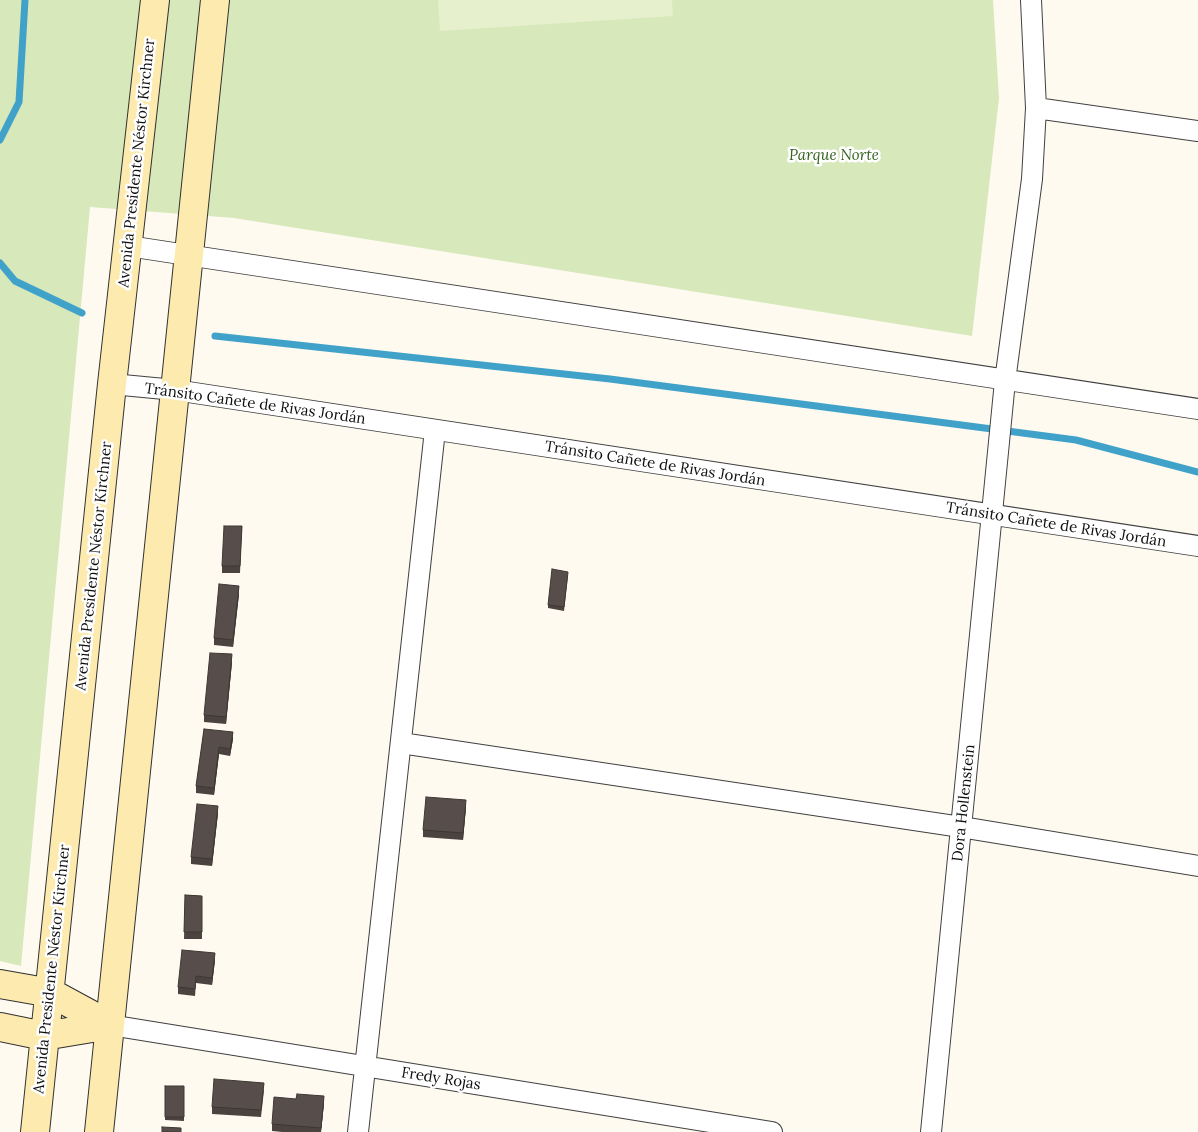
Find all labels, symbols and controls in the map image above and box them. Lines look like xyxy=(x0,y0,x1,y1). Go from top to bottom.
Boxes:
street label: Avenida Presidente Néstor Kirchner xyxy=(115,38,159,288)
park label: Parque Norte xyxy=(789,147,879,165)
street label: Tránsito Cañete de Rivas Jordán xyxy=(143,380,367,428)
street label: Tránsito Cañete de Rivas Jordán xyxy=(543,438,767,490)
street label: Avenida Presidente Néstor Kirchner xyxy=(72,441,116,691)
street label: Tránsito Cañete de Rivas Jordán xyxy=(944,499,1168,551)
street label: Dora Hollenstein xyxy=(949,743,979,863)
street label: Avenida Presidente Néstor Kirchner xyxy=(30,844,74,1094)
street label: Fredy Rojas xyxy=(400,1064,482,1094)

